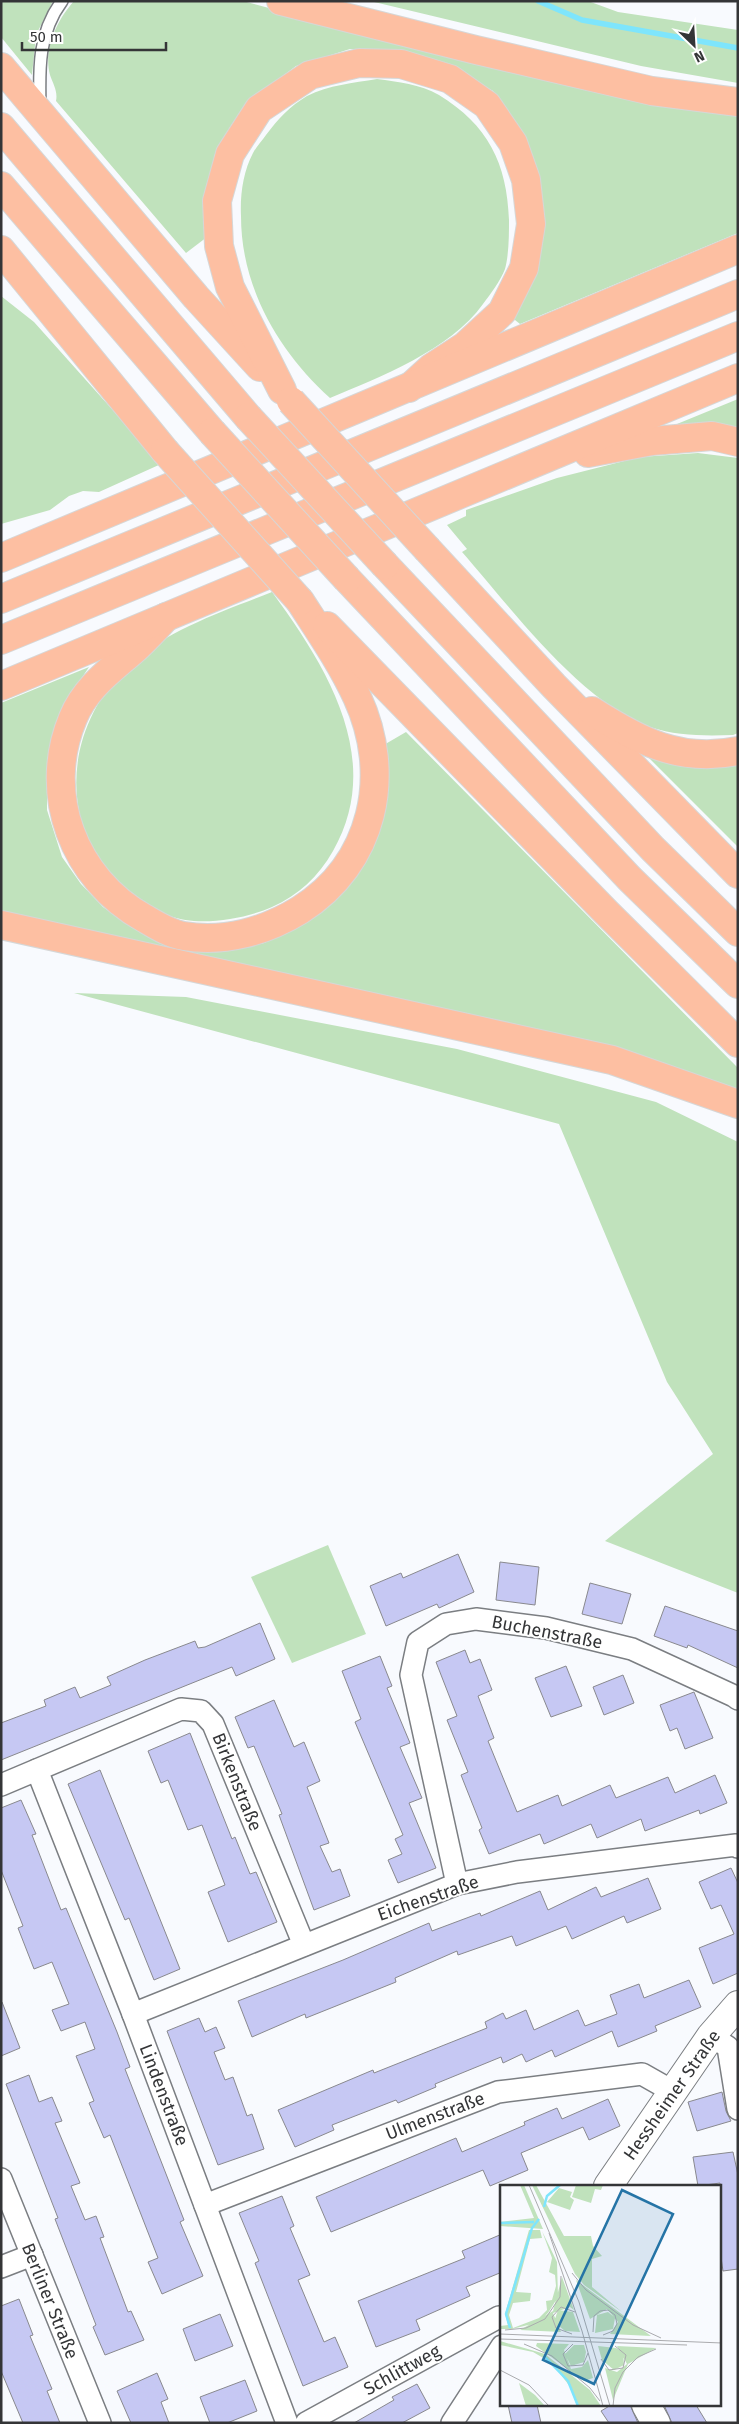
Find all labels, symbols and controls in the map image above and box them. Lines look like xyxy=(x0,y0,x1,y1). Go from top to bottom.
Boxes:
scale bar xyxy=(22,20,166,52)
north arrow xyxy=(669,20,719,70)
text: 50 m xyxy=(30,28,63,46)
text: N xyxy=(691,47,707,66)
street label: Buchenstraße xyxy=(490,1610,604,1654)
street label: Birkenstraße xyxy=(207,1730,267,1834)
street label: Eichenstraße xyxy=(374,1870,482,1926)
street label: Hessheimer Straße xyxy=(619,2026,725,2164)
street label: Lindenstraße xyxy=(135,2041,193,2149)
street label: Ulmenstraße xyxy=(382,2087,488,2145)
inset map xyxy=(500,2185,722,2406)
street label: Berliner Straße xyxy=(17,2240,83,2362)
street label: Schlittweg xyxy=(360,2340,445,2400)

